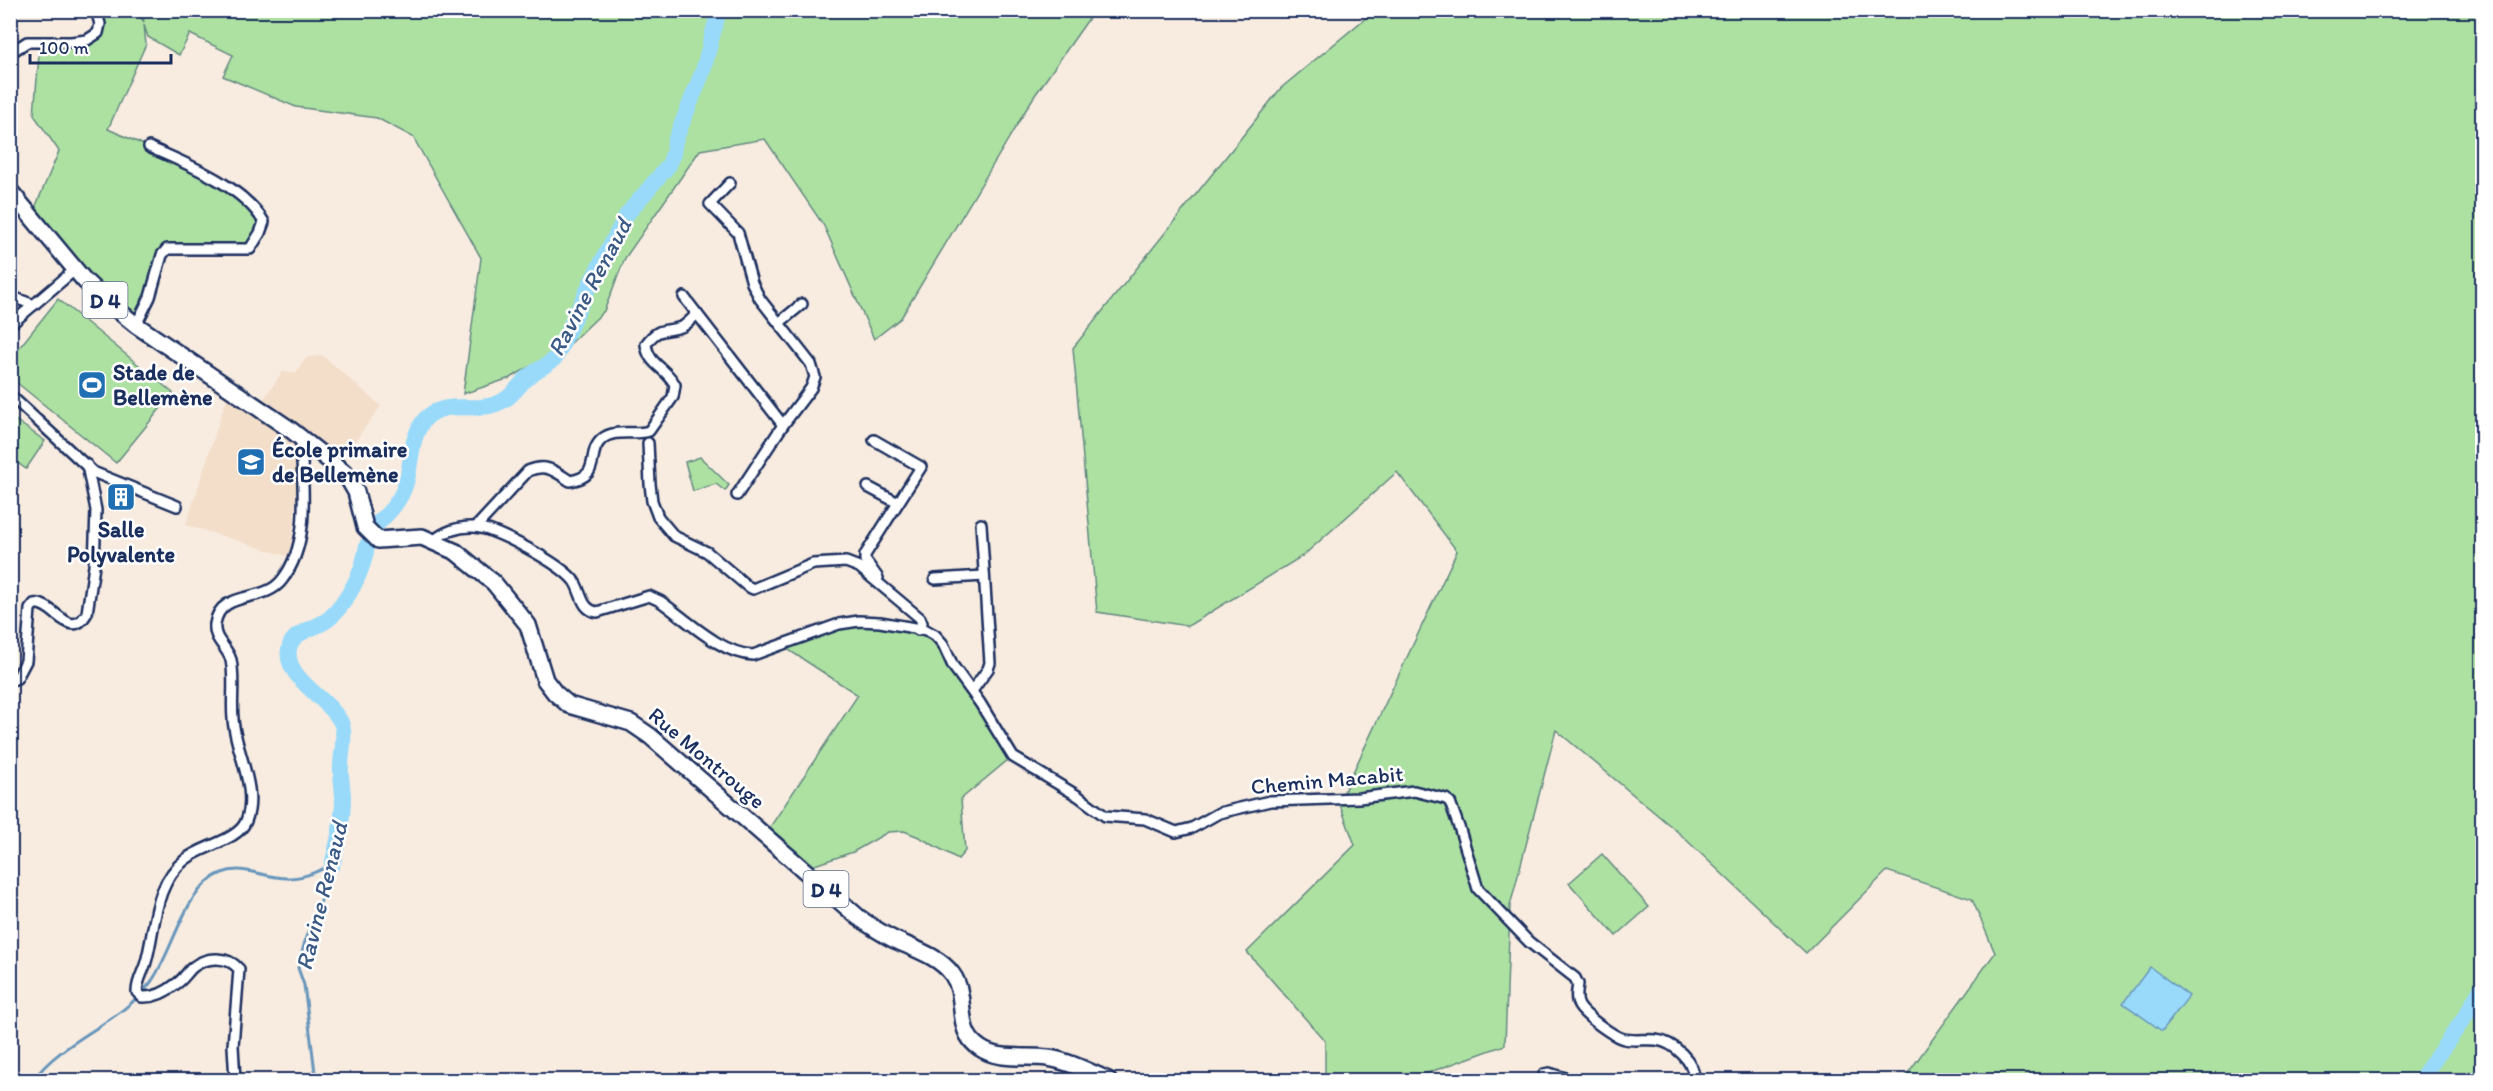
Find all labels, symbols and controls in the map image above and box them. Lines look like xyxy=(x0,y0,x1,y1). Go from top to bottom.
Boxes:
scale bar xyxy=(30,27,171,65)
text: 100 m xyxy=(39,37,89,59)
water label: Ravine Renaud xyxy=(541,212,638,361)
road number: D 4 xyxy=(82,282,128,318)
place label: Stade de Bellemène xyxy=(113,359,213,411)
sports icon: Stade de Bellemène xyxy=(76,369,108,401)
place label: École primaire de Bellemène xyxy=(272,436,408,488)
school or university icon: École primaire de Bellemène xyxy=(235,446,267,478)
building icon: Salle Polyvalente xyxy=(105,481,137,513)
place label: Salle Polyvalente xyxy=(67,516,175,568)
street label: Rue Montrouge xyxy=(643,701,771,815)
street label: Chemin Macabit xyxy=(1250,760,1404,800)
water label: Ravine Renaud xyxy=(289,817,354,973)
road number: D 4 xyxy=(804,871,848,907)

